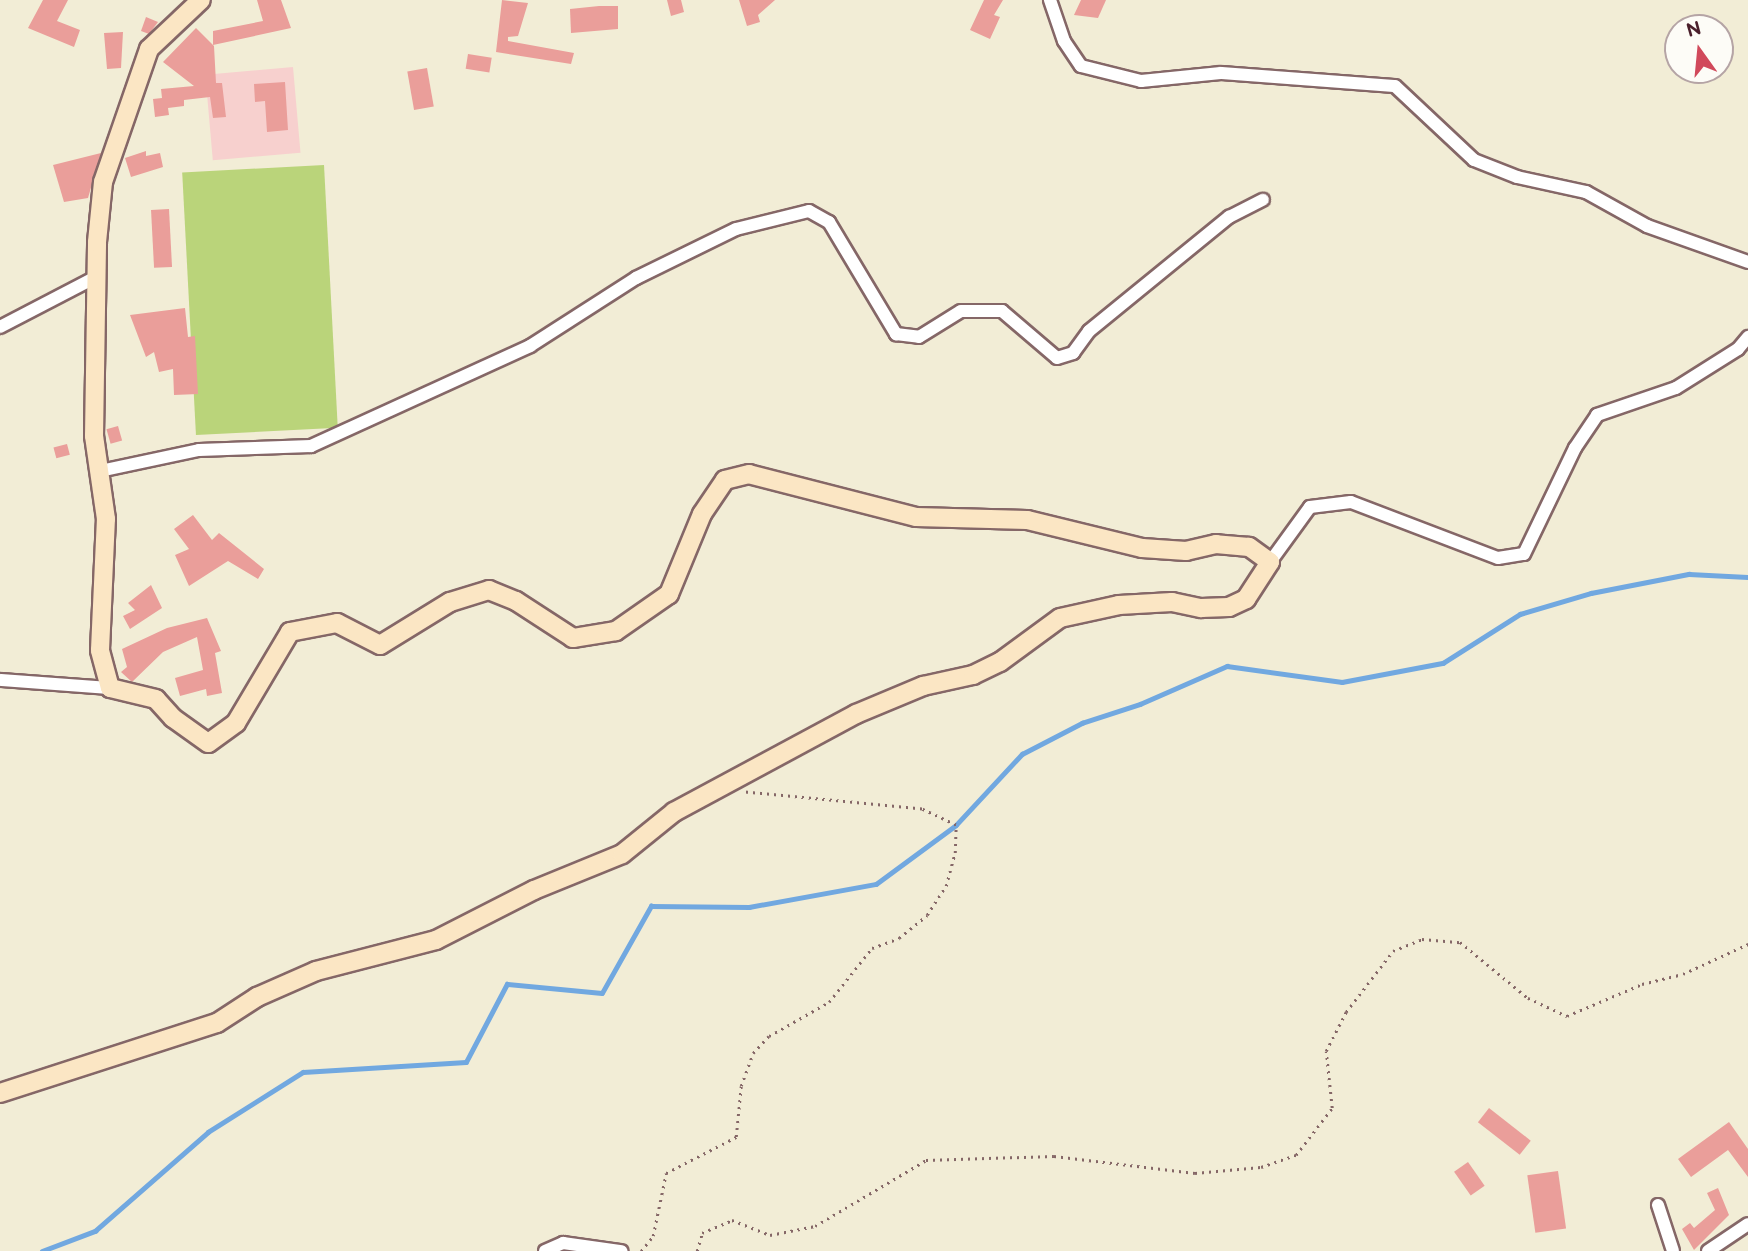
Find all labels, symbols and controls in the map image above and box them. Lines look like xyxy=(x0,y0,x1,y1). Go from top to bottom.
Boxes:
north arrow xyxy=(1664,14,1734,84)
text: N xyxy=(1684,17,1704,43)

